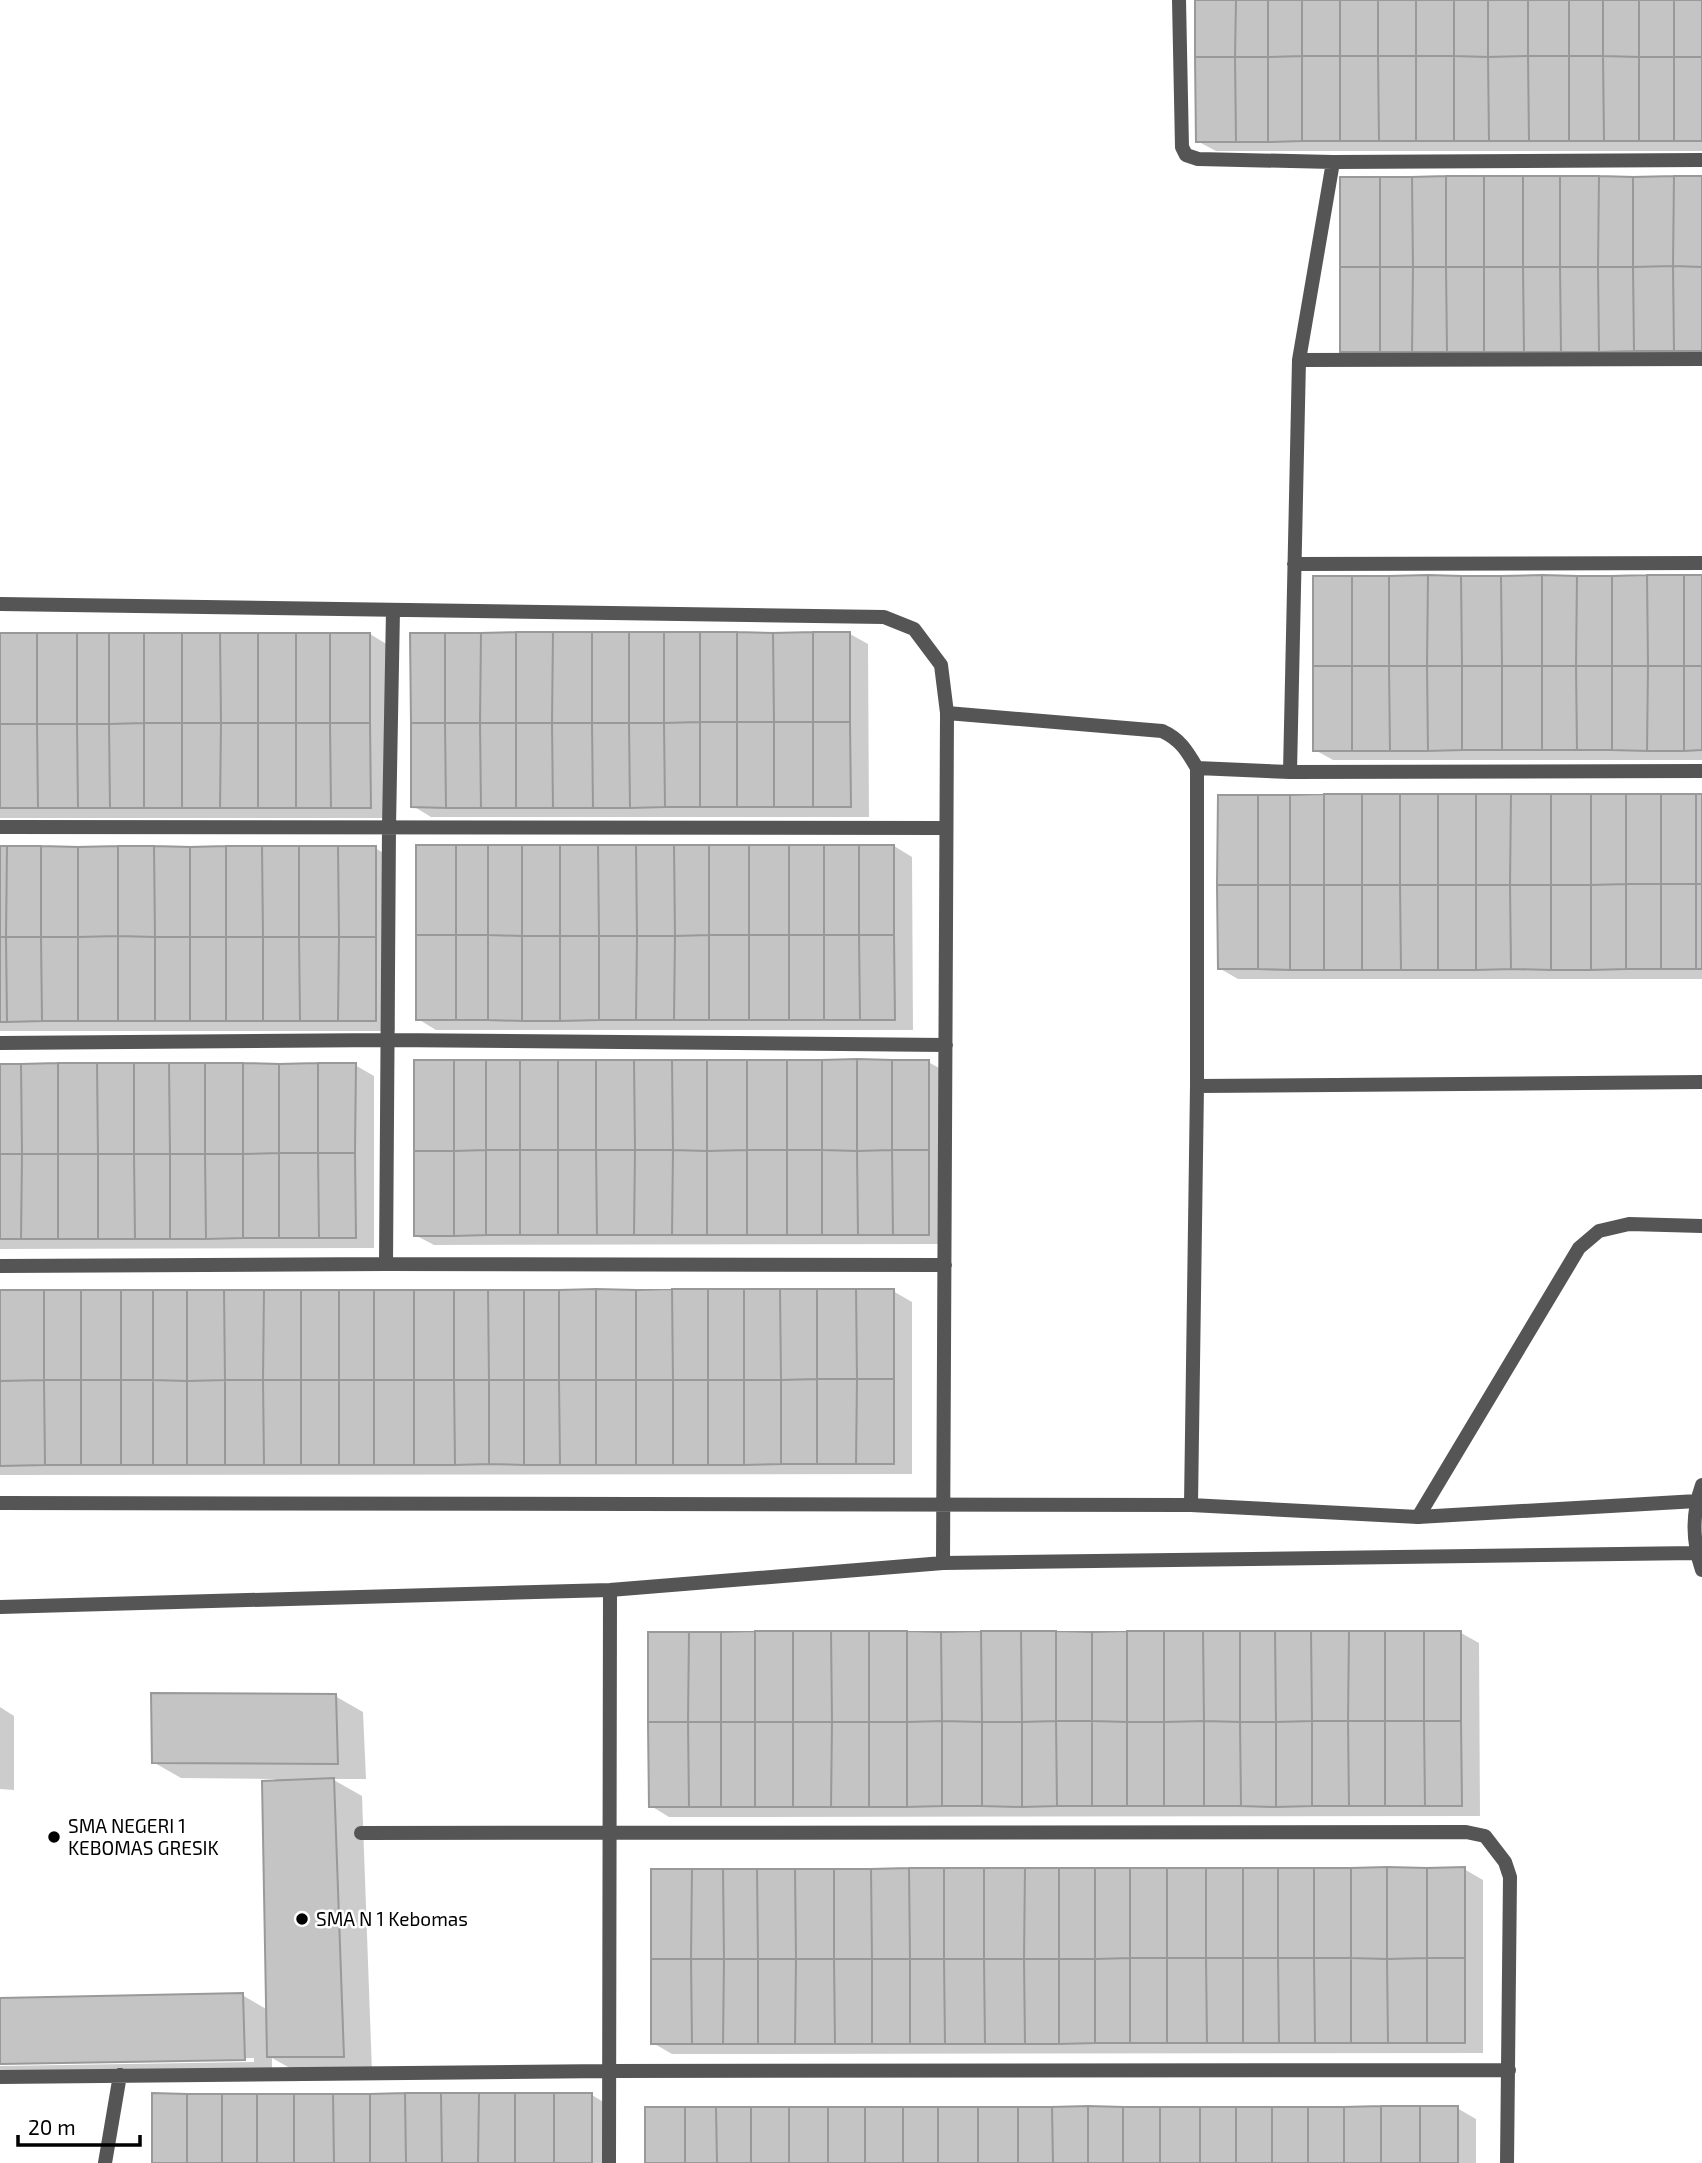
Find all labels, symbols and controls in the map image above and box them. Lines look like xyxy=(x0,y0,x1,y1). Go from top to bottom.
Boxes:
place label: SMA NEGERI 1 KEBOMAS GRESIK xyxy=(68,1814,219,1859)
marker: SMA NEGERI 1 KEBOMAS GRESIK xyxy=(46,1829,62,1845)
place label: SMA N 1 Kebomas xyxy=(316,1907,468,1930)
marker: SMA N 1 Kebomas xyxy=(294,1911,310,1927)
scale bar xyxy=(18,2104,140,2148)
text: 20 m xyxy=(28,2114,76,2139)

